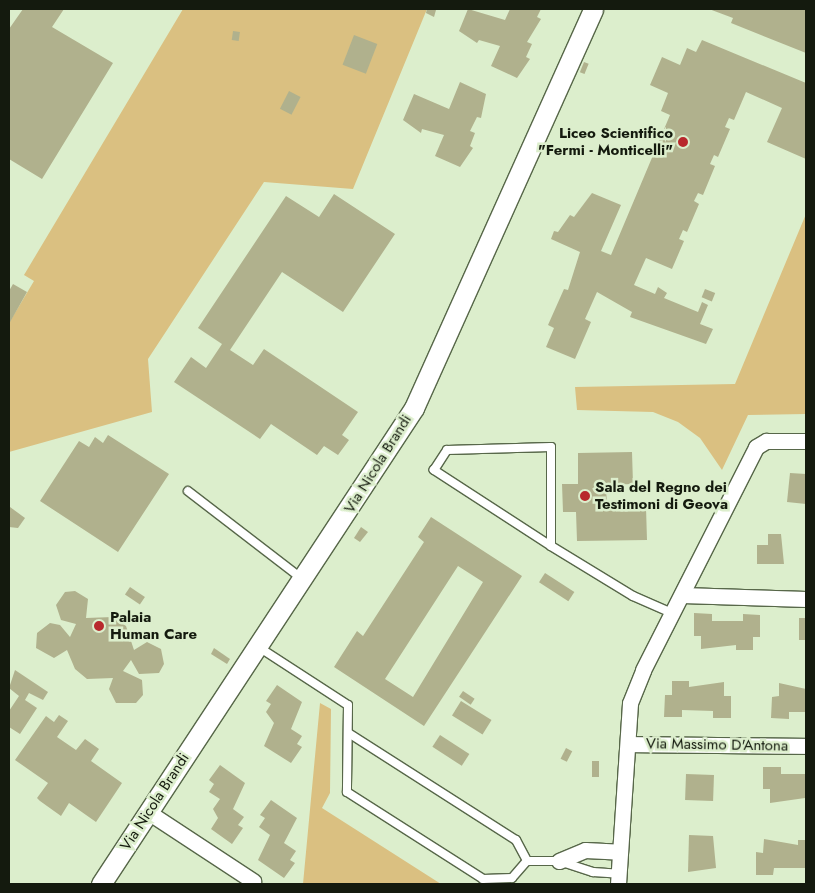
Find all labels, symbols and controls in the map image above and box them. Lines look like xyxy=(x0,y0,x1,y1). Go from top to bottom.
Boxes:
place label: Liceo Scientifico "Fermi - Monticelli" xyxy=(538,124,673,159)
marker: Liceo Scientifico "Fermi - Monticelli" xyxy=(677,136,689,148)
street label: Via Nicola Brandi xyxy=(341,411,415,517)
place label: Sala del Regno dei Testimoni di Geova xyxy=(595,478,728,513)
marker: Sala del Regno dei Testimoni di Geova xyxy=(579,490,591,502)
place label: Palaia Human Care xyxy=(110,608,197,643)
marker: Palaia Human Care xyxy=(92,619,106,633)
street label: Via Massimo D'Antona xyxy=(646,735,788,755)
street label: Via Nicola Brandi xyxy=(117,750,193,854)

